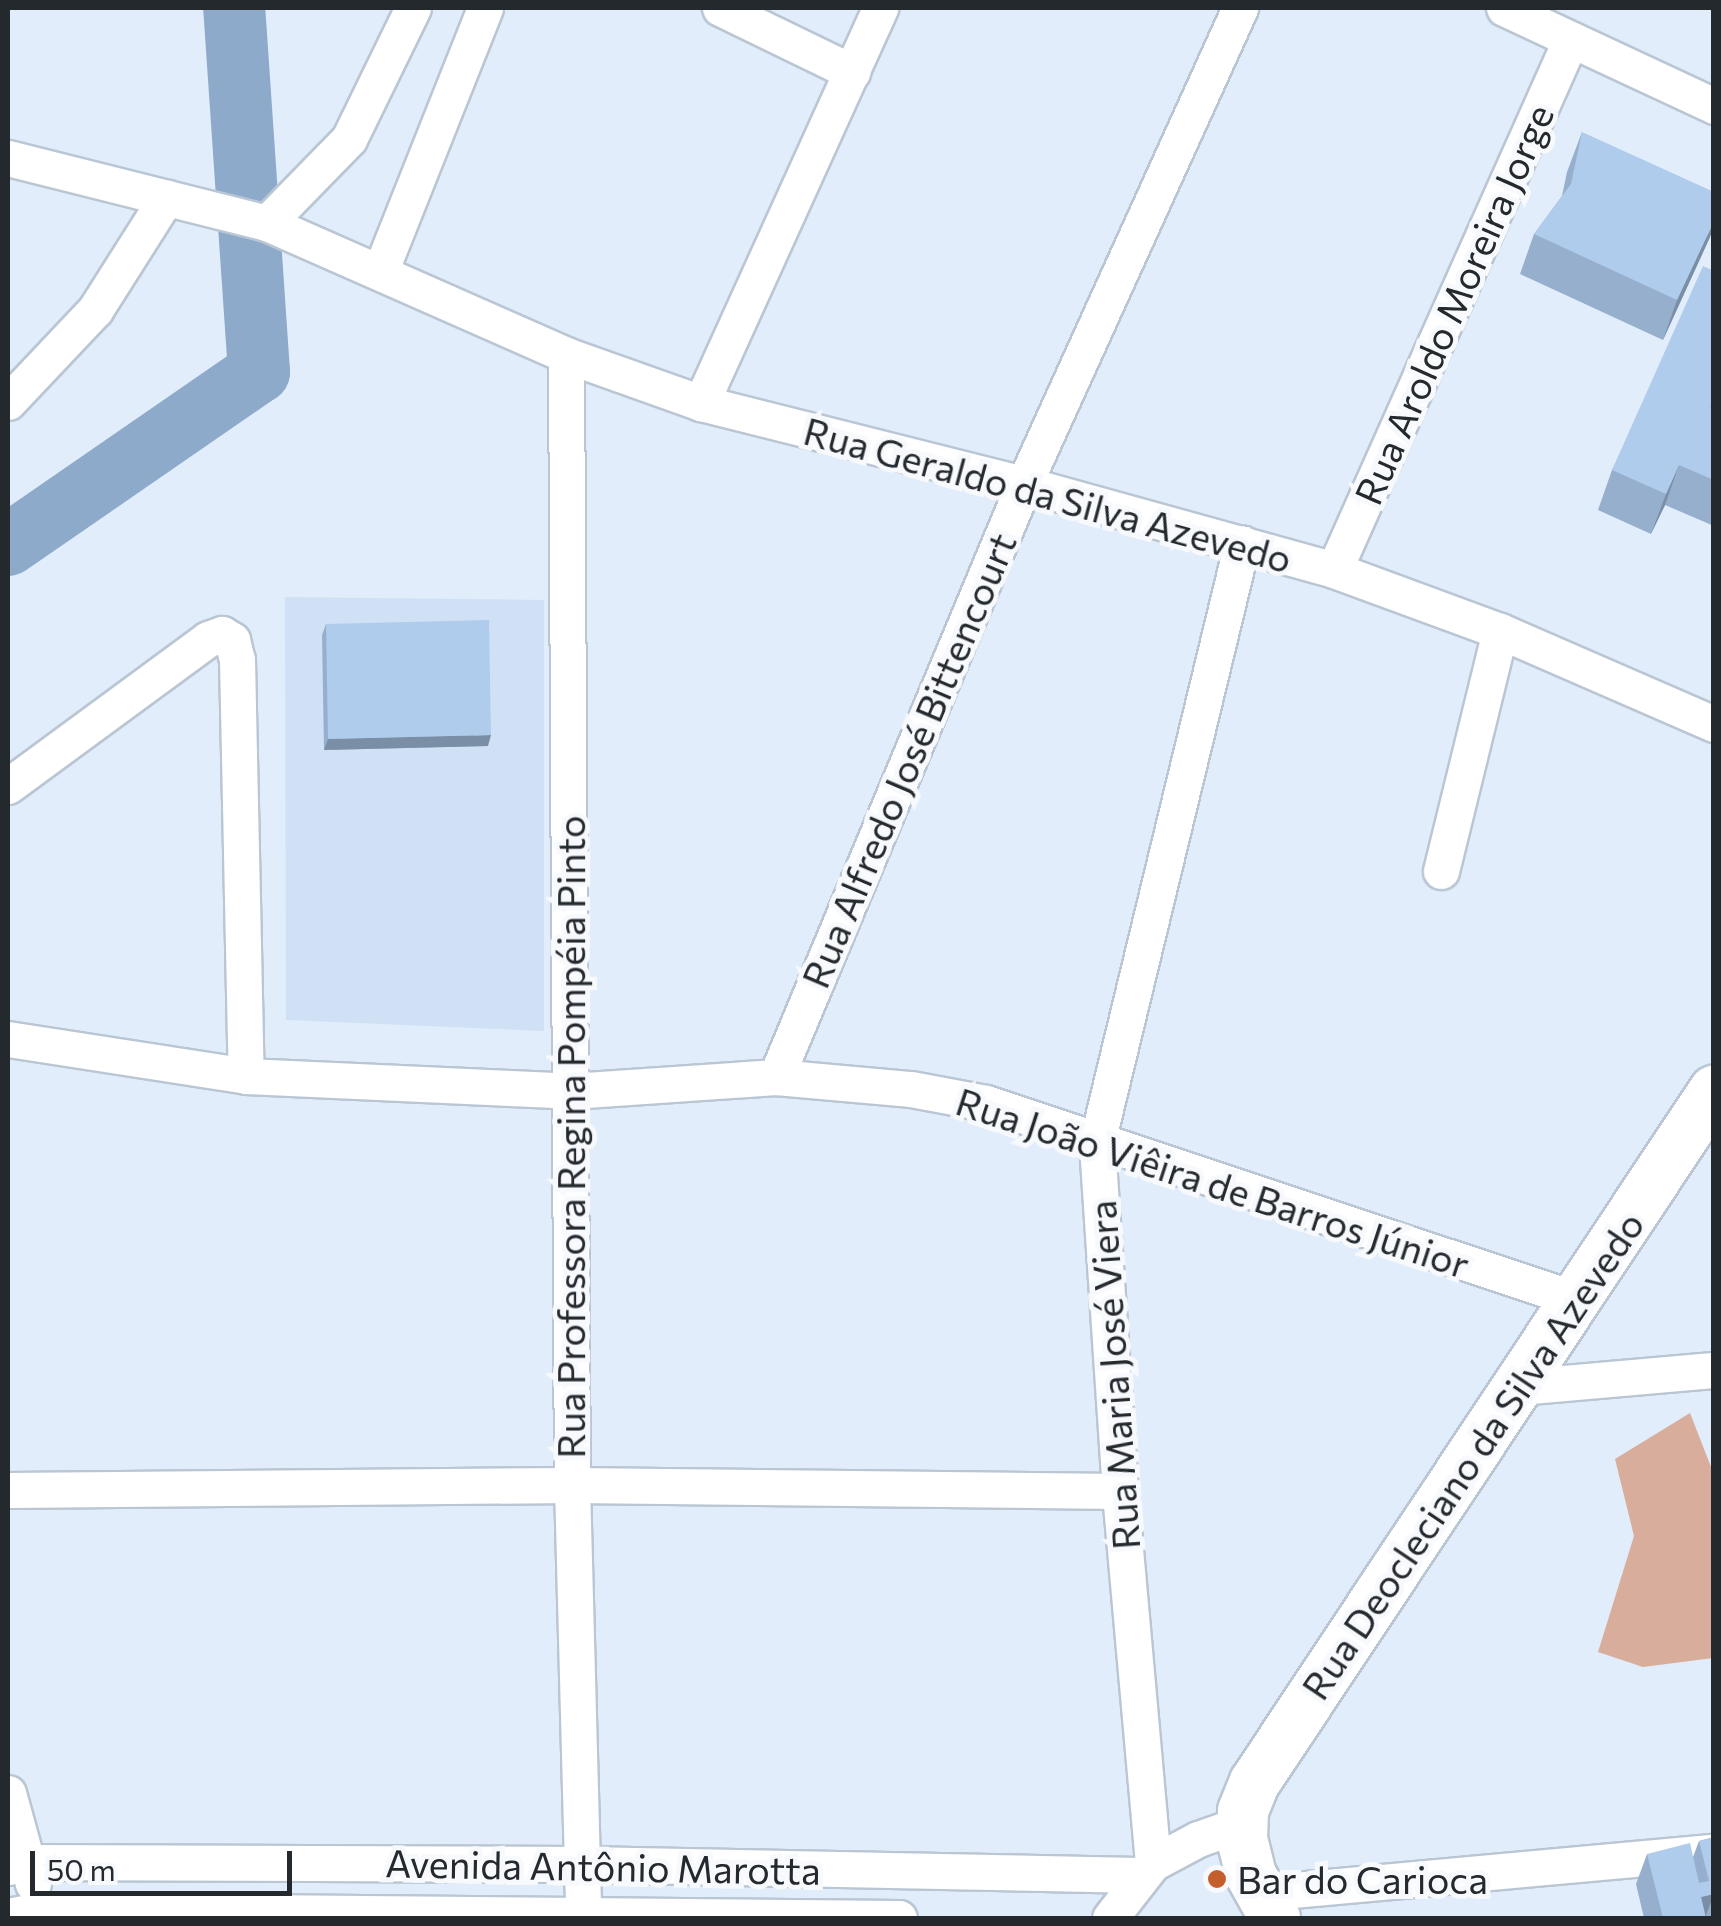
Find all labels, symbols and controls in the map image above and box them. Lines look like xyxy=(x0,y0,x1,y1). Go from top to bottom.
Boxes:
street label: Rua Aroldo Moreira Jorge xyxy=(1344,97,1562,511)
street label: Rua Geraldo da Silva Azevedo xyxy=(799,407,1297,581)
street label: Rua Alfredo José Bittencourt xyxy=(791,526,1025,994)
street label: Rua Professora Regina Pompéia Pinto xyxy=(547,815,593,1459)
street label: Rua João Viêira de Barros Júnior xyxy=(951,1077,1475,1287)
street label: Rua Maria José Viera xyxy=(1078,1199,1148,1551)
street label: Rua Deocleciano da Silva Azevedo xyxy=(1291,1203,1653,1707)
scale bar xyxy=(35,1831,298,1893)
street label: Avenida Antônio Marotta xyxy=(385,1839,821,1893)
text: 50 m xyxy=(47,1850,116,1887)
place label: Bar do Carioca xyxy=(1237,1856,1488,1902)
marker: Bar do Carioca xyxy=(1206,1868,1228,1890)

